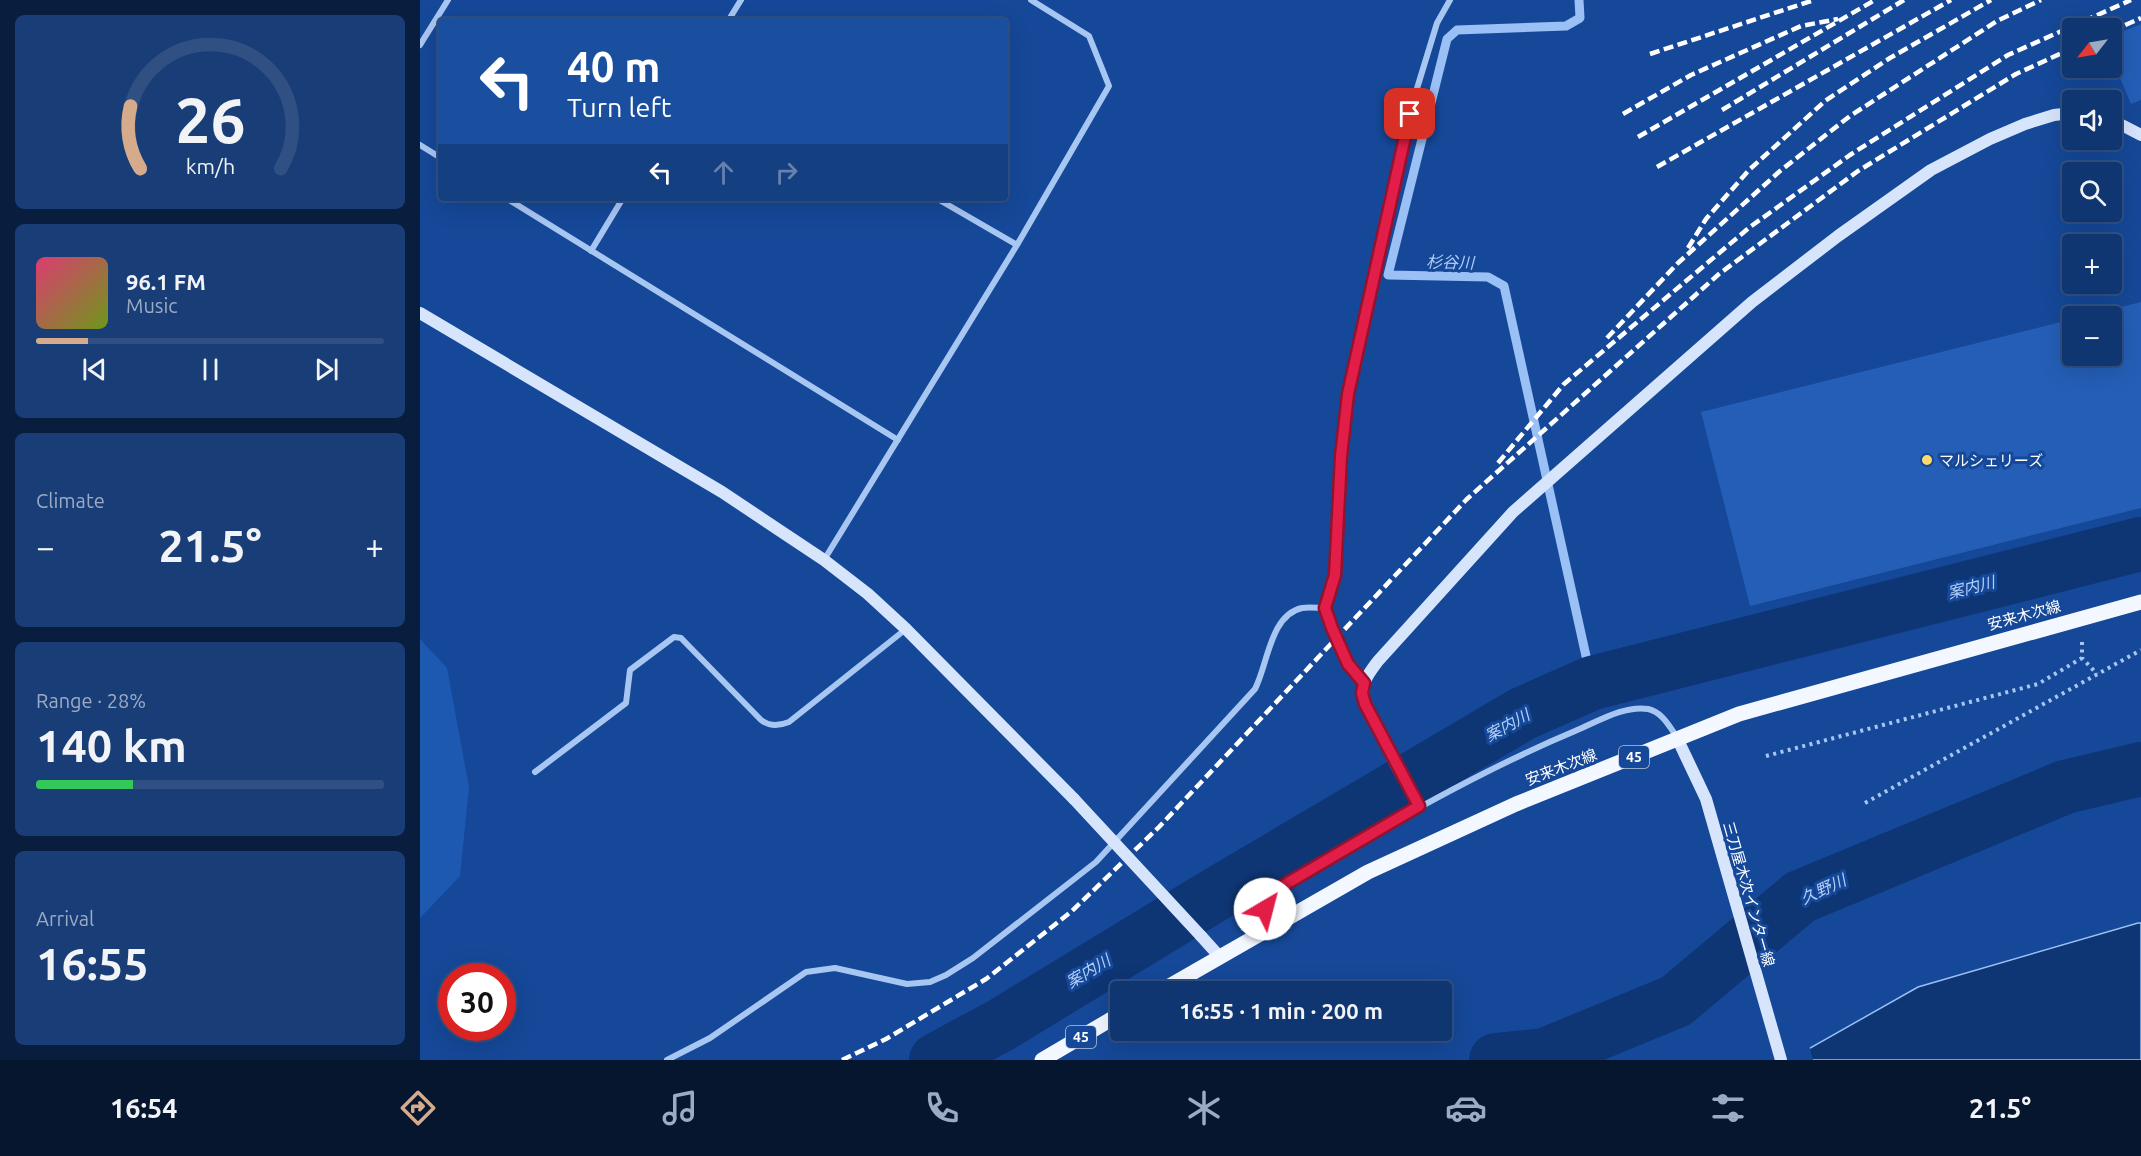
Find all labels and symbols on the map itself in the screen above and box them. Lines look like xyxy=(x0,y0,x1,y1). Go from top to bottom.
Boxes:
north arrow xyxy=(2062,18,2122,78)
pin xyxy=(1384,88,1435,139)
water label: 杉谷川 xyxy=(1426,253,1476,271)
place label: マルシェリーズ xyxy=(1939,452,2043,469)
marker: マルシェリーズ xyxy=(1920,453,1934,467)
water label: 案内川 xyxy=(1946,572,1998,602)
street label: 安来木次線 xyxy=(1986,597,2062,633)
water label: 案内川 xyxy=(1482,705,1534,745)
street label: 安来木次線 xyxy=(1523,746,1599,788)
road number: 45 xyxy=(1619,746,1649,768)
street label: 三刀屋木次インター線 xyxy=(1720,820,1778,968)
water label: 久野川 xyxy=(1797,870,1850,907)
position arrow xyxy=(1233,877,1297,941)
water label: 案内川 xyxy=(1063,950,1115,991)
speed limit sign: 30 xyxy=(438,963,516,1041)
road number: 45 xyxy=(1066,1026,1096,1048)

